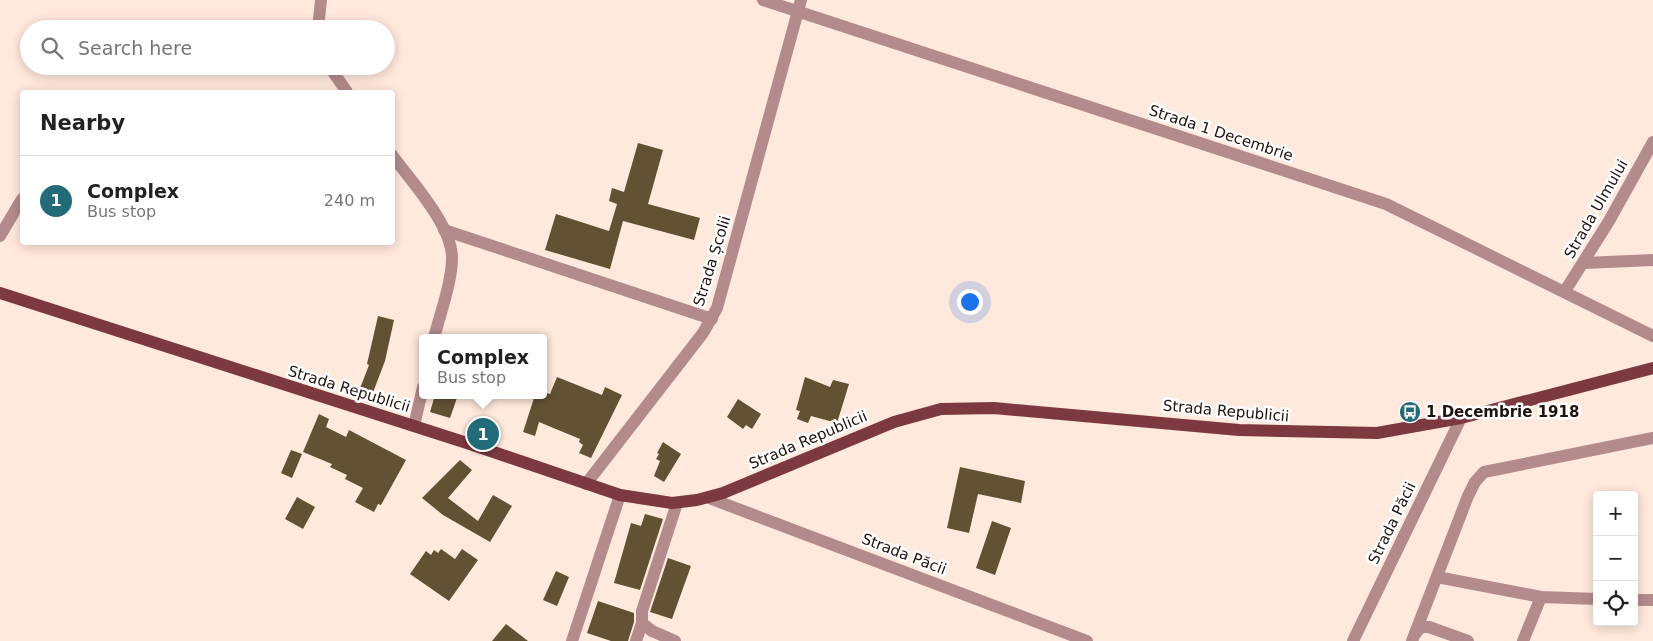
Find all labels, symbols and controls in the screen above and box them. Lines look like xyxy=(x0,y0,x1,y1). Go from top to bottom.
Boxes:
search box xyxy=(20,20,395,75)
icon: search xyxy=(38,34,66,62)
text: Search here xyxy=(78,37,192,59)
street label: Strada 1 Decembrie xyxy=(1147,101,1295,165)
text: Nearby xyxy=(40,111,125,135)
street label: Strada Ulmului xyxy=(1560,156,1632,262)
text: Complex xyxy=(87,180,179,202)
text: 1 xyxy=(50,191,62,210)
text: 240 m xyxy=(324,191,375,210)
text: Bus stop xyxy=(87,202,156,221)
street label: Strada Școlii xyxy=(690,214,734,308)
your location xyxy=(957,289,983,315)
popup xyxy=(419,334,547,399)
text: Complex xyxy=(437,346,529,368)
street label: Strada Republicii xyxy=(286,362,412,416)
text: Bus stop xyxy=(437,368,506,387)
street label: Strada Republicii xyxy=(1162,397,1290,425)
bus stop icon: 1 Decembrie 1918 xyxy=(1398,400,1422,424)
place label: 1 Decembrie 1918 xyxy=(1426,403,1579,421)
street label: Strada Republicii xyxy=(746,407,870,473)
pin: 1 xyxy=(467,415,499,453)
street label: Strada Păcii xyxy=(1364,479,1420,567)
map controls xyxy=(1593,491,1638,626)
button: + xyxy=(1593,491,1638,536)
street label: Strada Păcii xyxy=(859,530,949,578)
button: − xyxy=(1593,536,1638,581)
button: locate xyxy=(1593,581,1638,626)

